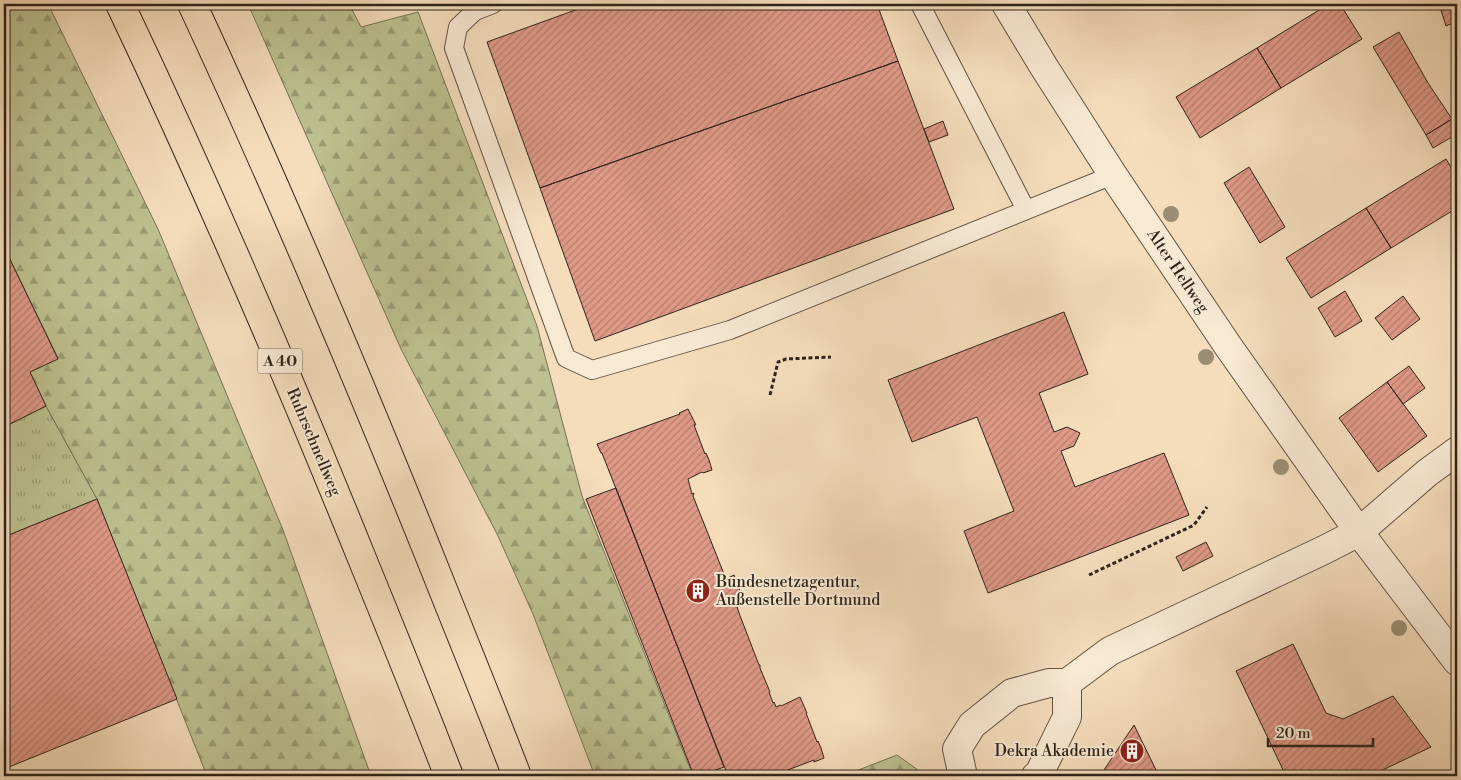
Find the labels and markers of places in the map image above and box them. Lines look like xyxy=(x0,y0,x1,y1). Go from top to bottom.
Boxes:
place label: Bundesnetzagentur, Außenstelle Dortmund xyxy=(715,572,880,610)
building icon: Bundesnetzagentur, Außenstelle Dortmund xyxy=(685,578,711,604)
building icon: Dekra Akademie xyxy=(1119,738,1145,764)
place label: Dekra Akademie xyxy=(994,741,1114,761)

